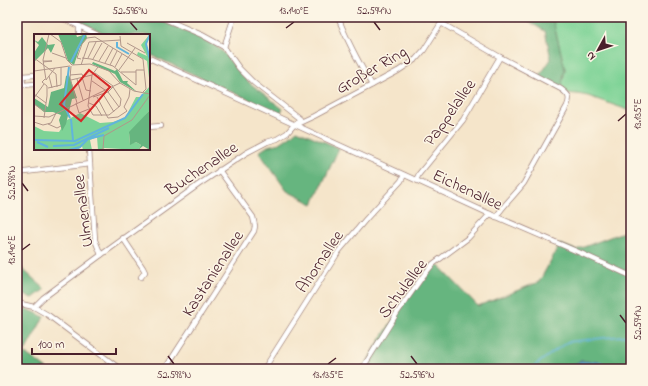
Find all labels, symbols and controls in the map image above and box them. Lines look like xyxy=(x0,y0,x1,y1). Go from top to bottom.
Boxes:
text: 52.596°N xyxy=(112,4,148,19)
text: 13.140°E xyxy=(279,4,309,19)
text: 52.594°N xyxy=(356,4,392,19)
north arrow xyxy=(578,30,618,70)
inset map xyxy=(34,34,150,150)
street label: Großer Ring xyxy=(331,40,413,103)
text: N xyxy=(583,48,600,64)
street label: Pappelallee xyxy=(418,74,483,152)
text: 13.135°E xyxy=(631,98,646,130)
street label: Buchenallee xyxy=(160,135,243,203)
street label: Eichenallee xyxy=(428,163,507,218)
text: 52.598°N xyxy=(5,165,20,200)
street label: Ulmenallee xyxy=(67,173,100,249)
street label: Kastanienallee xyxy=(176,225,251,322)
street label: Ahornallee xyxy=(290,225,351,298)
text: 13.140°E xyxy=(5,235,20,265)
street label: Schulallee xyxy=(372,253,434,324)
text: 52.594°N xyxy=(631,305,646,341)
scale bar xyxy=(32,330,116,356)
text: 100 m xyxy=(38,336,65,354)
text: 52.598°N xyxy=(157,368,192,383)
text: 13.135°E xyxy=(312,368,344,383)
text: 52.596°N xyxy=(399,368,435,383)

